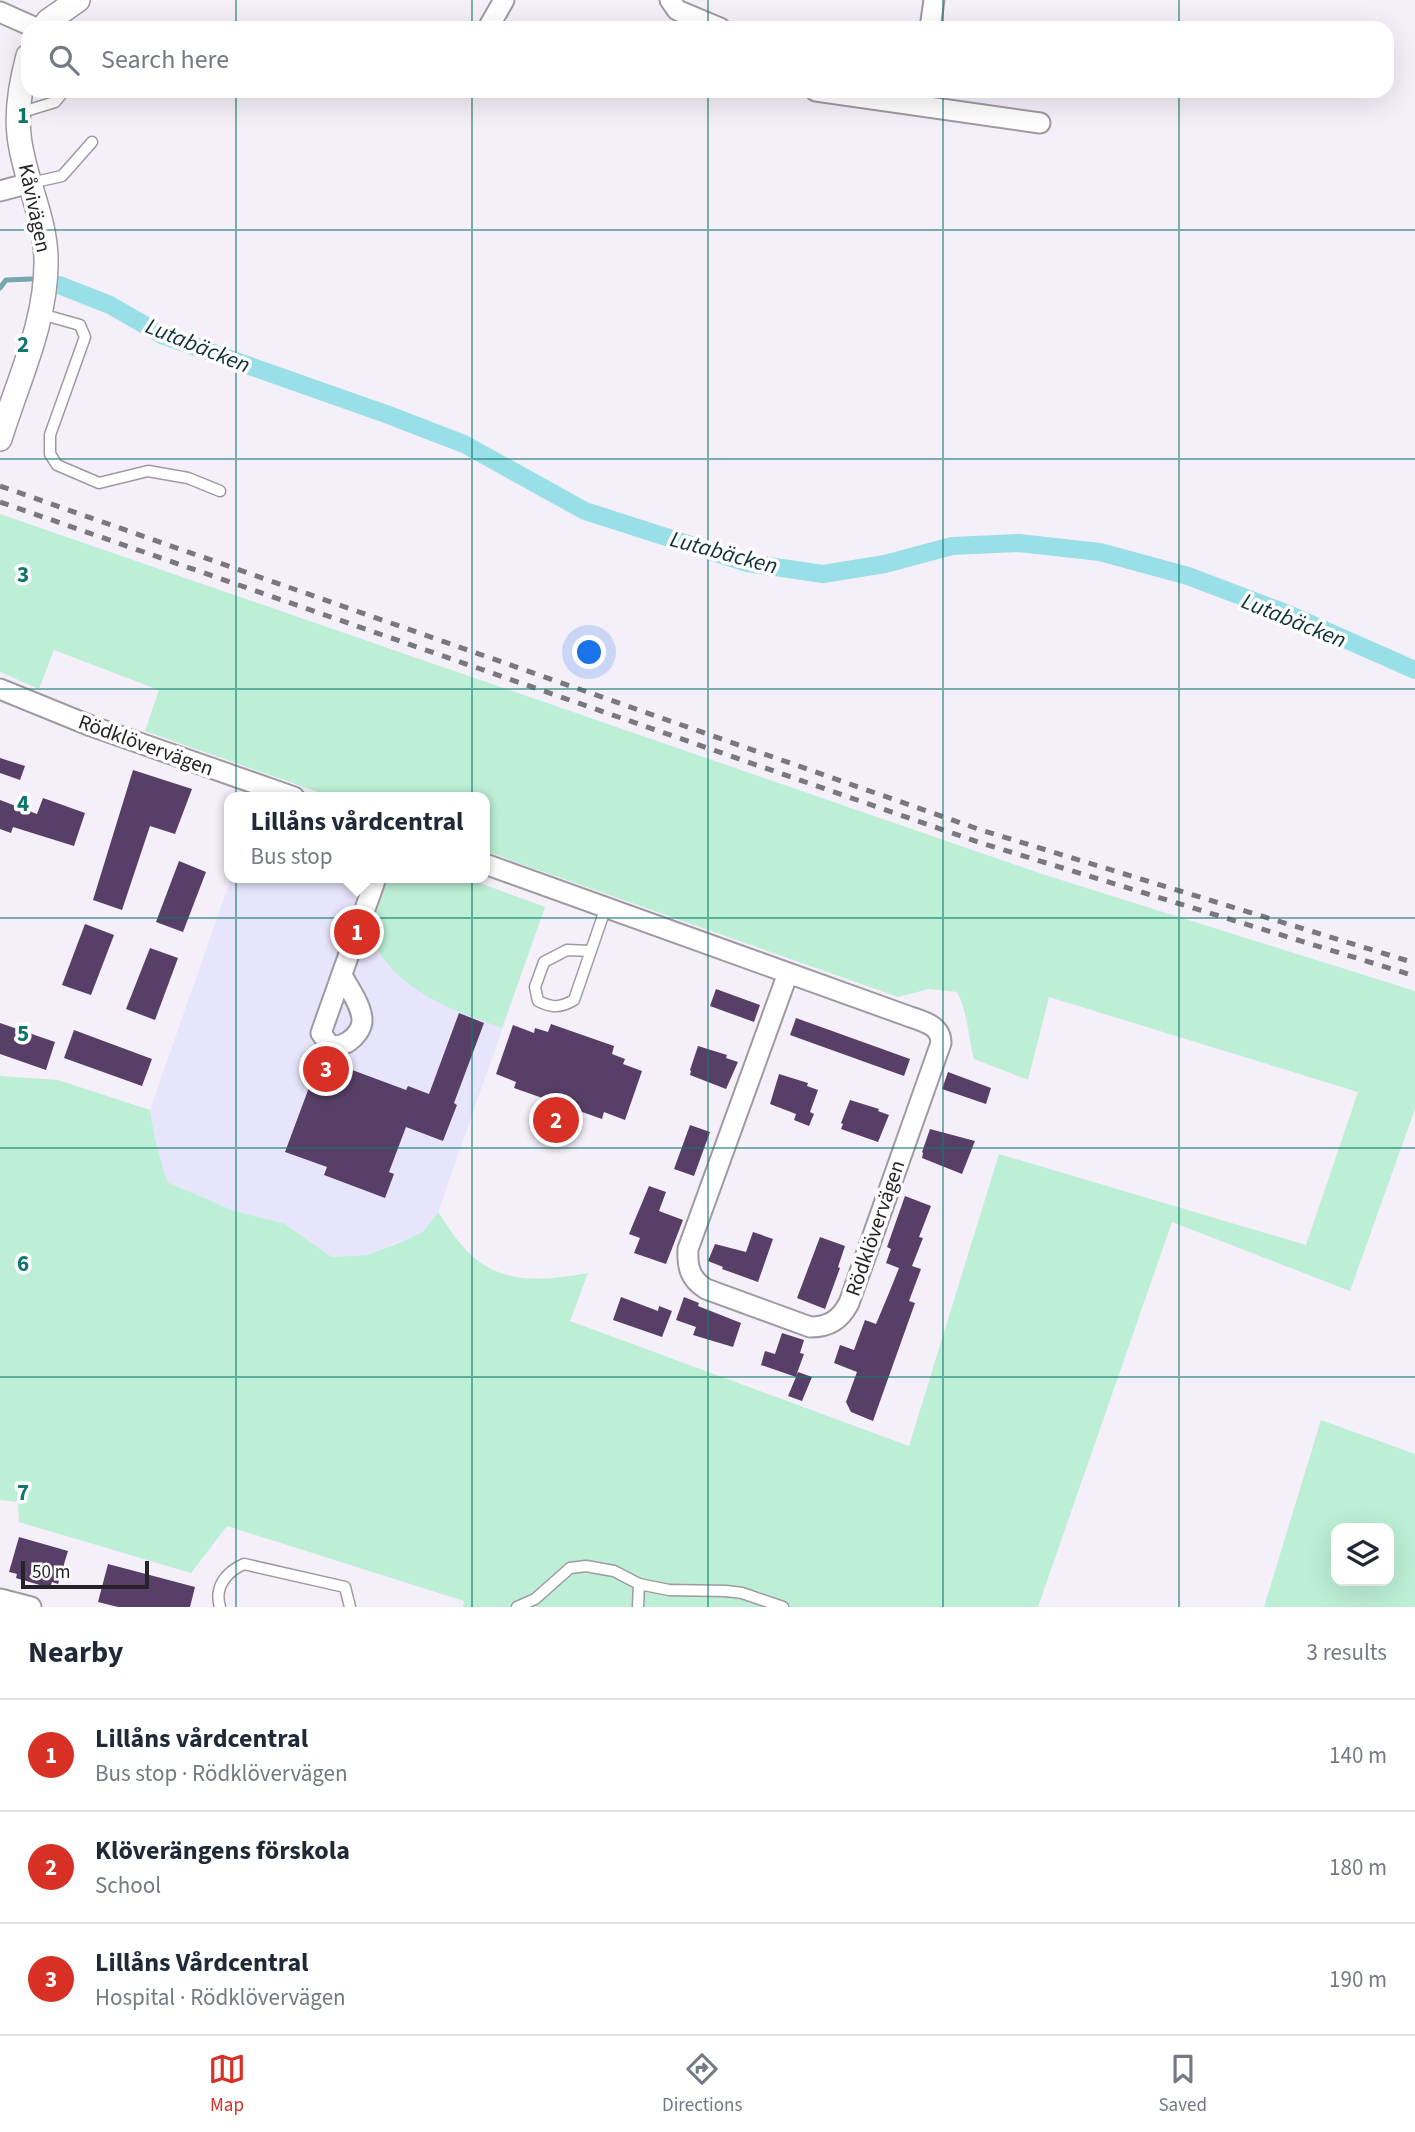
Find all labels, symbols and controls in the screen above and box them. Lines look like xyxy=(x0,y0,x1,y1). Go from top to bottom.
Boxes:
search box xyxy=(21,21,1394,98)
icon: search xyxy=(45,41,83,79)
text: Search here xyxy=(101,41,229,78)
text: 1 xyxy=(17,99,29,132)
street label: Kåvivägen xyxy=(11,161,59,255)
water label: Lutabäcken xyxy=(141,310,255,381)
text: 2 xyxy=(17,328,29,361)
water label: Lutabäcken xyxy=(666,522,781,583)
text: 3 xyxy=(17,558,29,591)
water label: Lutabäcken xyxy=(1237,585,1351,656)
your location xyxy=(572,635,606,669)
street label: Rödklövervägen xyxy=(74,707,218,783)
text: 4 xyxy=(17,787,29,820)
popup xyxy=(224,792,490,883)
text: Lillåns vårdcentral xyxy=(250,803,464,840)
text: Bus stop xyxy=(250,840,333,873)
pin: 1 xyxy=(334,906,380,958)
text: 5 xyxy=(17,1017,29,1050)
pin: 3 xyxy=(303,1043,349,1095)
pin: 2 xyxy=(533,1094,579,1146)
street label: Rödklövervägen xyxy=(838,1156,912,1300)
text: 6 xyxy=(17,1247,29,1280)
text: 7 xyxy=(17,1476,29,1509)
map controls xyxy=(1331,1523,1394,1586)
button: layers xyxy=(1331,1523,1394,1586)
scale bar xyxy=(21,1558,149,1590)
text: 50 m xyxy=(32,1559,70,1586)
text: Nearby xyxy=(28,1631,123,1674)
text: 3 results xyxy=(1307,1636,1387,1669)
text: Lillåns vårdcentral xyxy=(95,1720,308,1757)
text: 1 xyxy=(45,1739,57,1772)
text: 140 m xyxy=(1329,1739,1387,1772)
text: Bus stop · Rödklövervägen xyxy=(95,1757,348,1790)
text: Klöverängens förskola xyxy=(95,1832,350,1869)
text: 2 xyxy=(45,1851,57,1884)
text: 180 m xyxy=(1329,1851,1387,1884)
text: School xyxy=(95,1869,161,1902)
text: Lillåns Vårdcentral xyxy=(95,1944,309,1981)
text: 3 xyxy=(45,1963,57,1996)
text: 190 m xyxy=(1329,1963,1387,1996)
text: Hospital · Rödklövervägen xyxy=(95,1981,346,2014)
tab: Map xyxy=(208,2050,246,2119)
tab: Directions xyxy=(662,2050,742,2119)
tab: Saved xyxy=(1158,2050,1207,2119)

